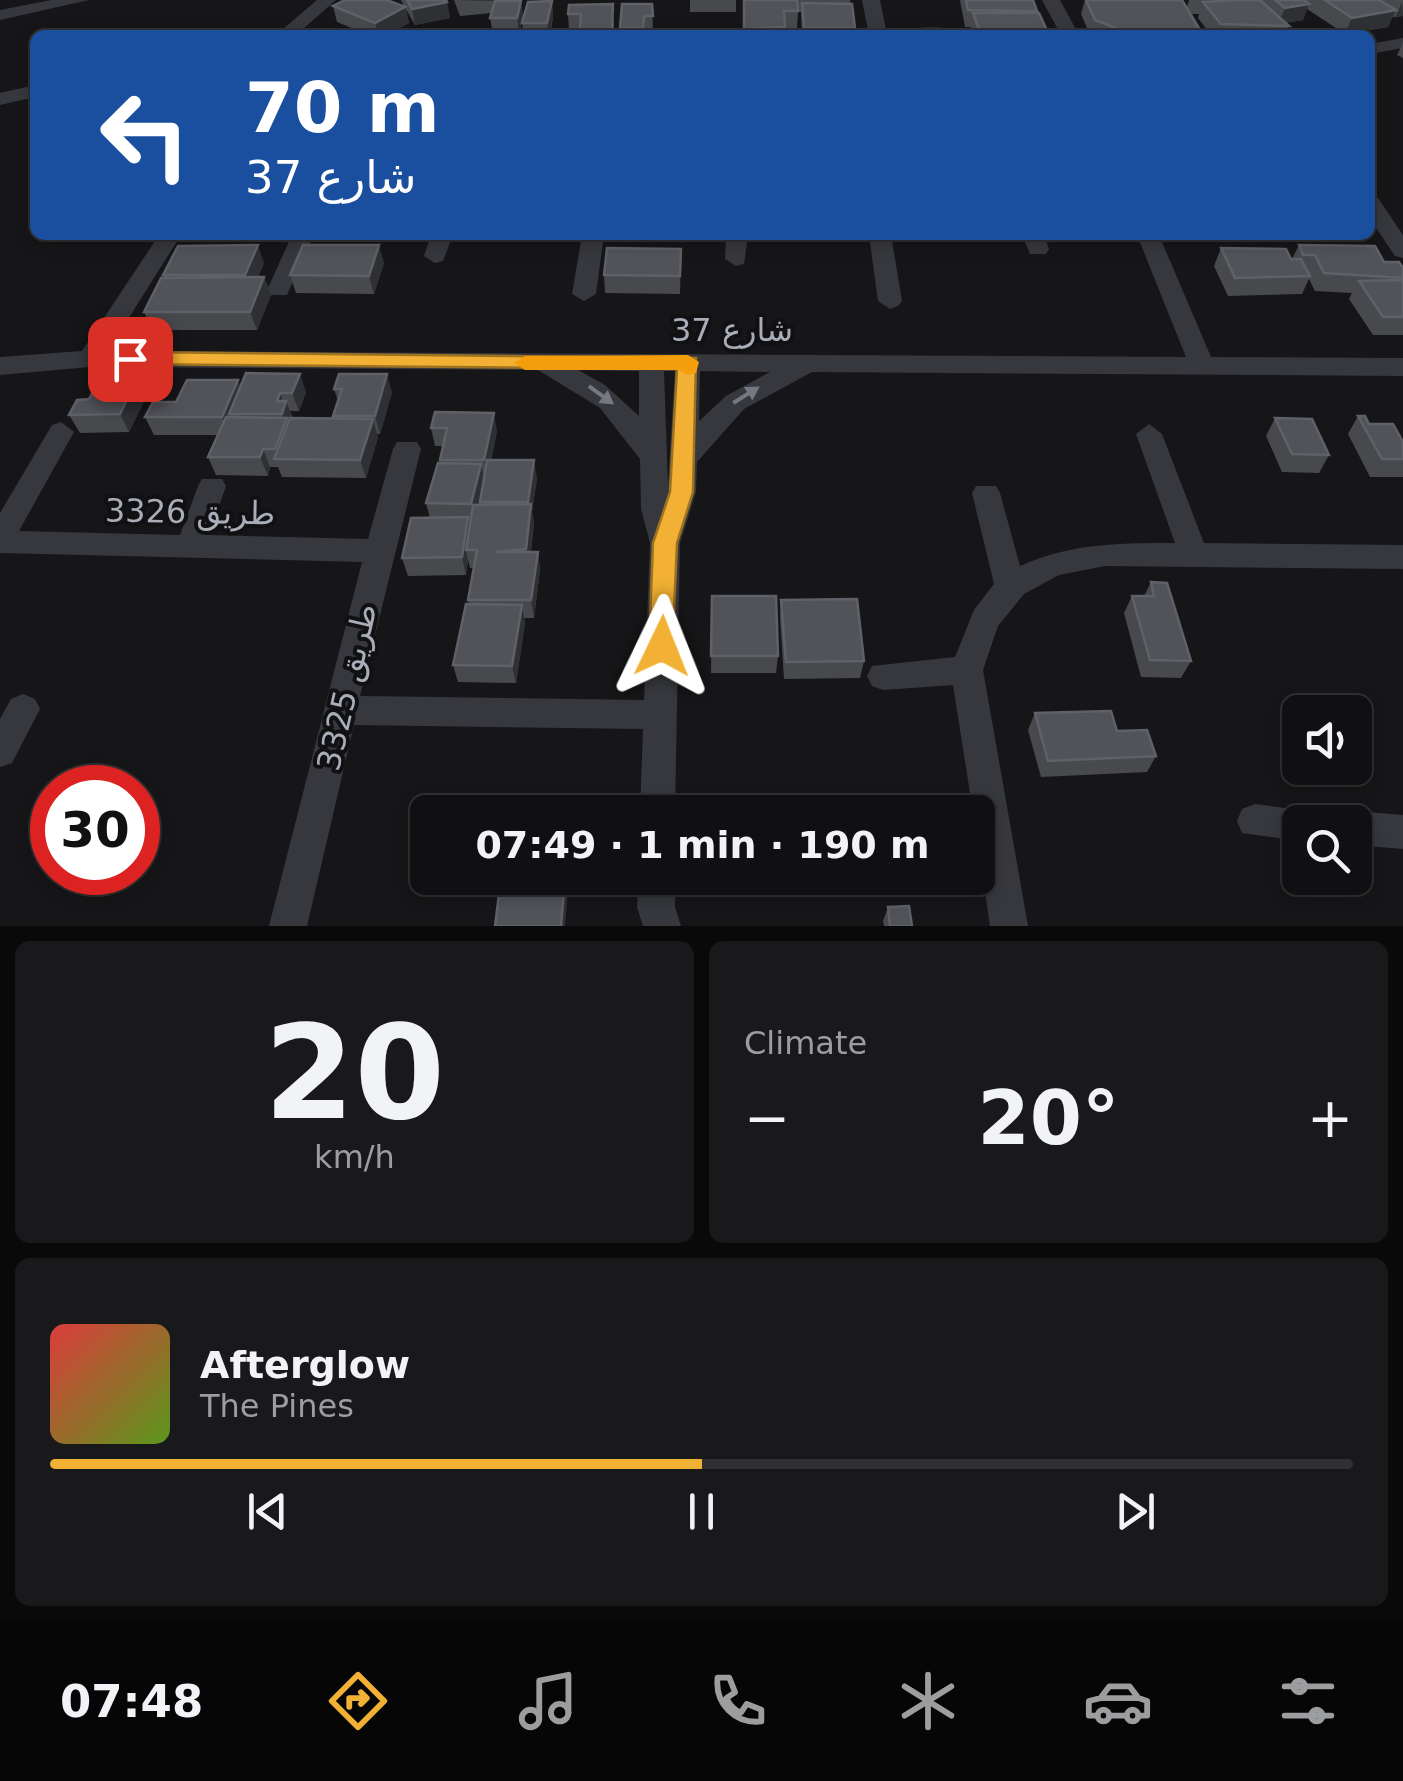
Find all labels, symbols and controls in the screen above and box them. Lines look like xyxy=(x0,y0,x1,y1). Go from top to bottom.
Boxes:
text: 70 m xyxy=(245,67,440,149)
icon: left xyxy=(80,70,210,200)
text: شارع 37 xyxy=(245,151,417,204)
street label: شارع 37 xyxy=(671,311,793,349)
pin xyxy=(88,317,173,402)
icon: arrive xyxy=(103,332,158,387)
one-way arrow xyxy=(587,385,614,404)
one-way arrow xyxy=(732,386,759,405)
street label: طريق 3326 xyxy=(105,492,275,532)
position arrow xyxy=(610,594,714,698)
street label: طريق 3325 xyxy=(309,600,385,774)
map controls xyxy=(1282,695,1372,895)
button: sound xyxy=(1282,695,1372,785)
speed limit sign: 30 xyxy=(30,765,160,895)
button: search xyxy=(1282,805,1372,895)
text: 07:49 · 1 min · 190 m xyxy=(475,823,930,867)
text: 20 xyxy=(264,997,445,1149)
text: Climate xyxy=(744,1024,867,1062)
text: 20° xyxy=(978,1074,1119,1162)
text: − xyxy=(744,1086,790,1150)
text: + xyxy=(1307,1086,1353,1150)
text: km/h xyxy=(314,1138,395,1176)
text: Afterglow xyxy=(200,1343,410,1387)
text: The Pines xyxy=(200,1387,354,1425)
icon: previous xyxy=(240,1484,295,1539)
icon: pause xyxy=(674,1484,729,1539)
icon: next xyxy=(1108,1484,1163,1539)
icon: directions xyxy=(323,1666,393,1736)
icon: music xyxy=(513,1666,583,1736)
icon: phone xyxy=(703,1666,773,1736)
icon: climate xyxy=(893,1666,963,1736)
icon: car xyxy=(1083,1666,1153,1736)
icon: filters xyxy=(1273,1666,1343,1736)
text: 07:48 xyxy=(60,1675,203,1728)

